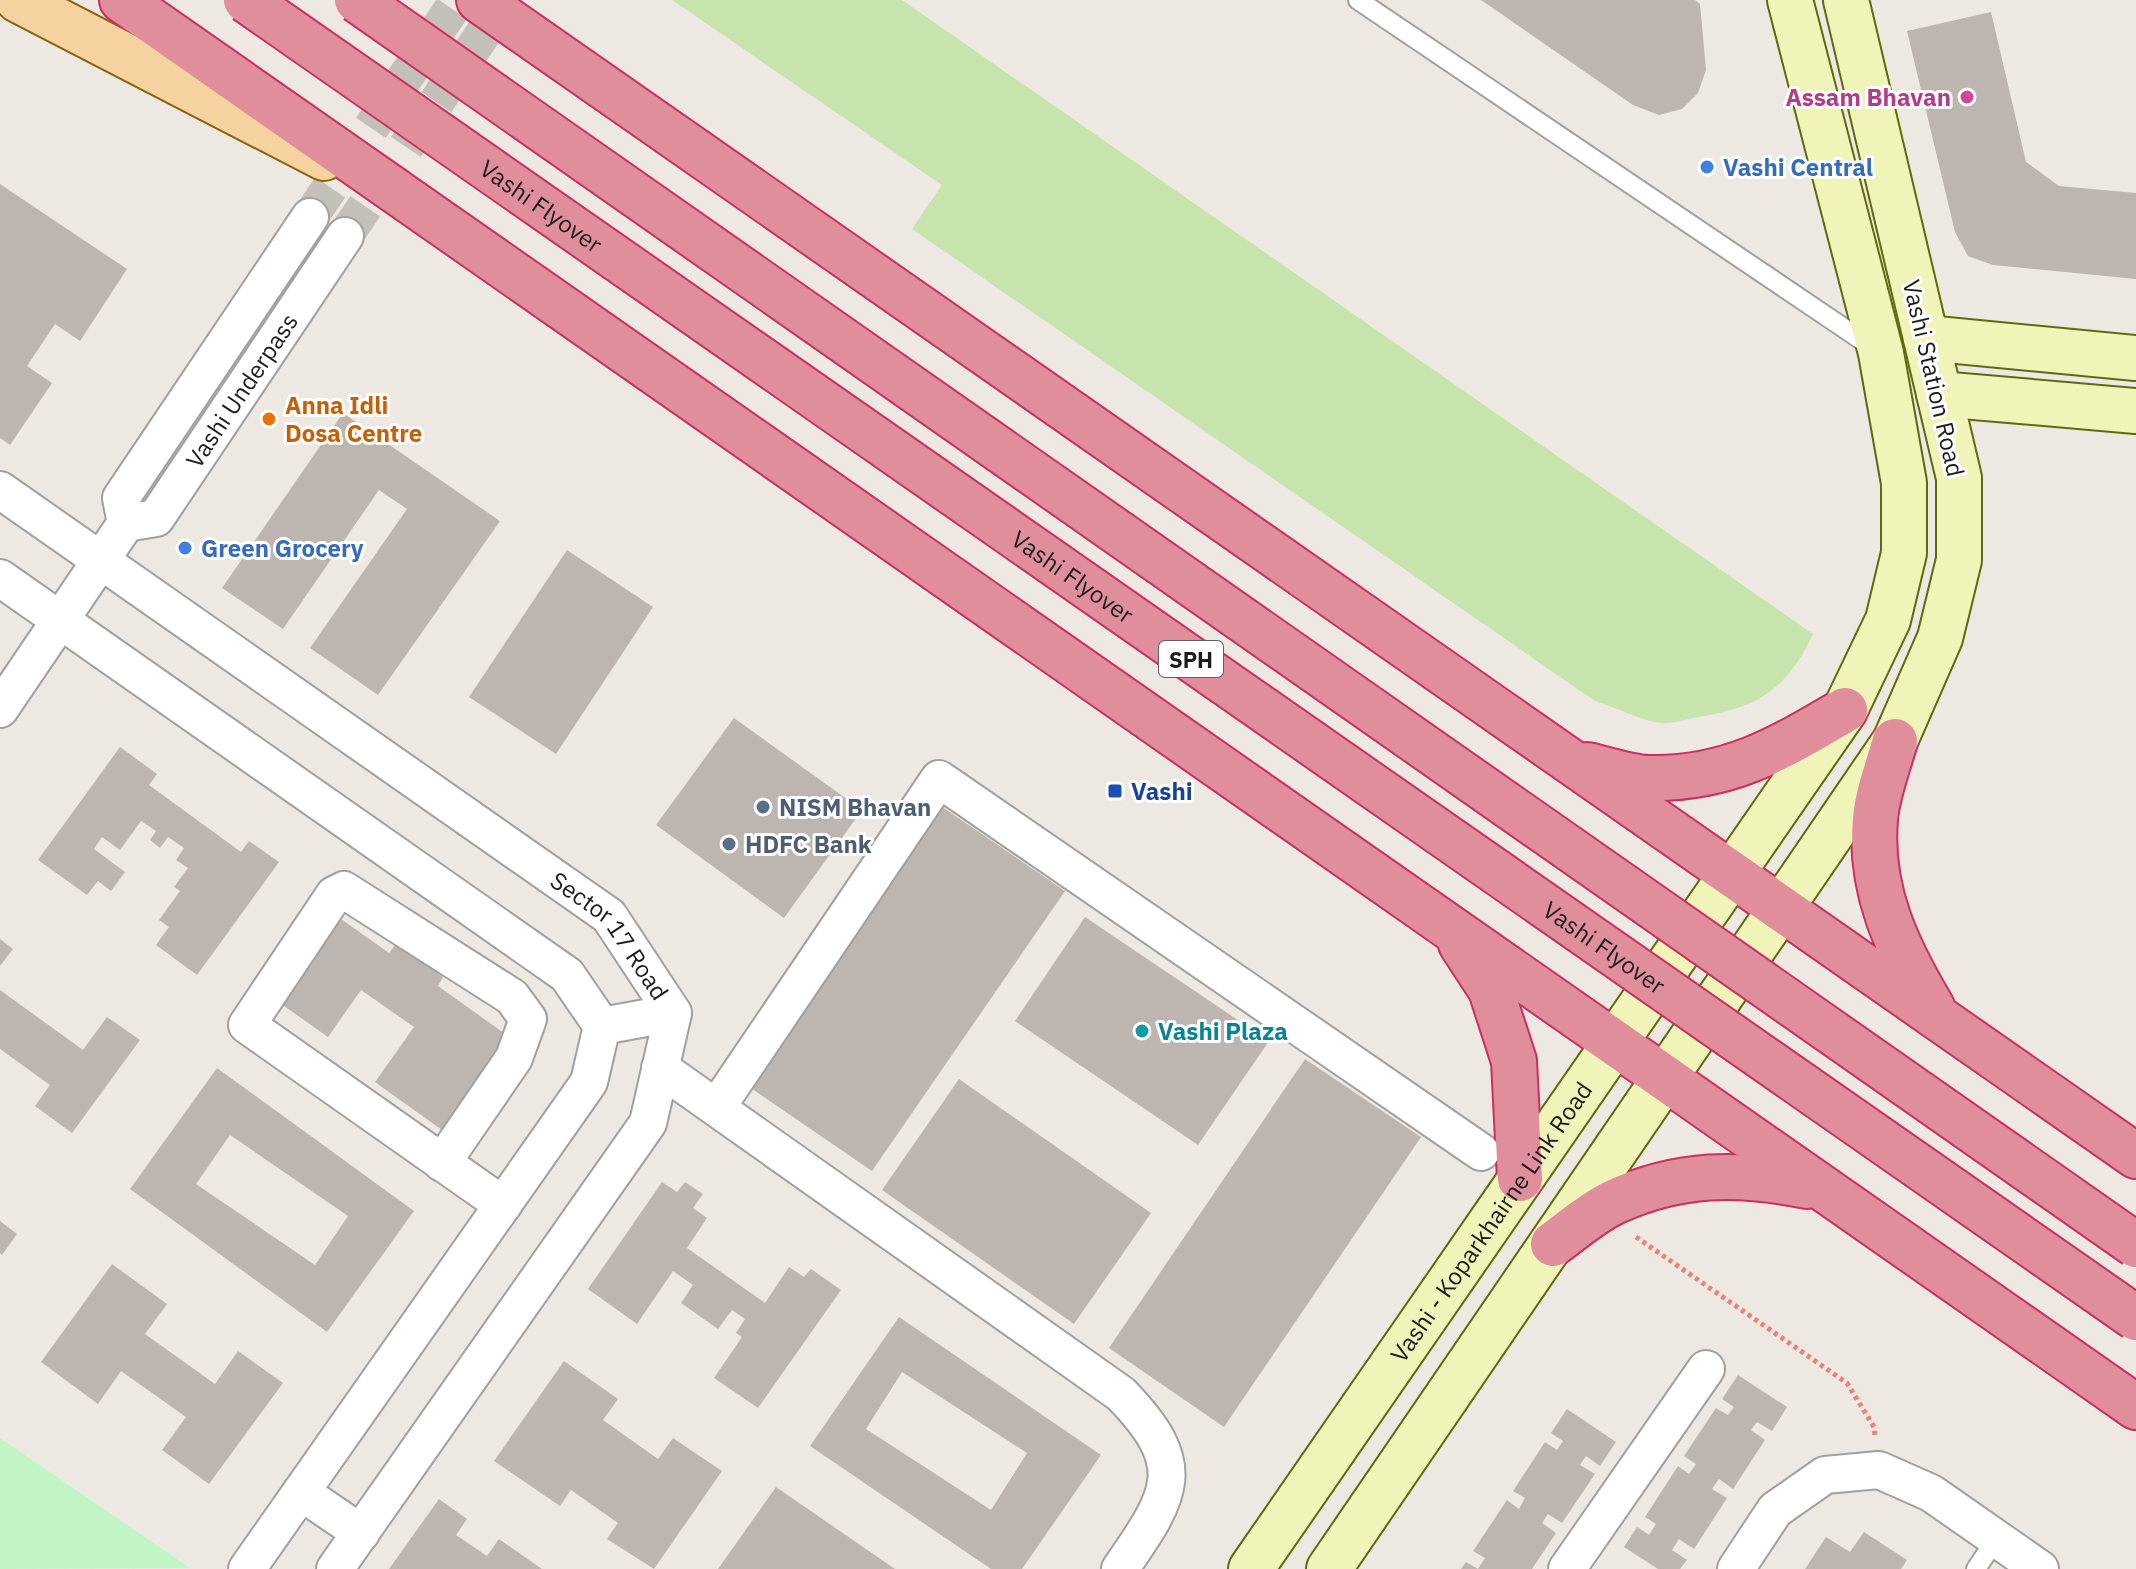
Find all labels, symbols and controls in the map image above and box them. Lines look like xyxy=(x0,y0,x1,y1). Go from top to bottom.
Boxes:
place label: Assam Bhavan xyxy=(1785,81,1951,113)
marker: Assam Bhavan xyxy=(1958,88,1976,106)
place label: Vashi Central xyxy=(1723,151,1873,183)
street label: Vashi Flyover xyxy=(474,152,609,260)
marker: Vashi Central xyxy=(1698,158,1716,176)
street label: Vashi Station Road xyxy=(1896,276,1972,480)
street label: Vashi Underpass xyxy=(178,307,305,474)
place label: Anna Idli Dosa Centre xyxy=(285,389,422,449)
marker: Anna Idli Dosa Centre xyxy=(260,410,278,428)
street label: Vashi Flyover xyxy=(1005,523,1140,630)
place label: Green Grocery xyxy=(201,532,364,564)
marker: Green Grocery xyxy=(176,539,194,557)
road number: SPH xyxy=(1159,641,1223,677)
place label: Vashi xyxy=(1131,775,1193,807)
marker: Vashi xyxy=(1106,782,1124,800)
place label: NISM Bhavan xyxy=(779,791,931,823)
marker: NISM Bhavan xyxy=(754,798,772,816)
place label: HDFC Bank xyxy=(745,828,872,860)
marker: HDFC Bank xyxy=(720,835,738,853)
street label: Sector 17 Road xyxy=(544,864,676,1006)
street label: Vashi Flyover xyxy=(1537,893,1672,1001)
place label: Vashi Plaza xyxy=(1158,1015,1288,1047)
marker: Vashi Plaza xyxy=(1133,1022,1151,1040)
street label: Vashi - Koparkhairne Link Road xyxy=(1383,1075,1599,1368)

